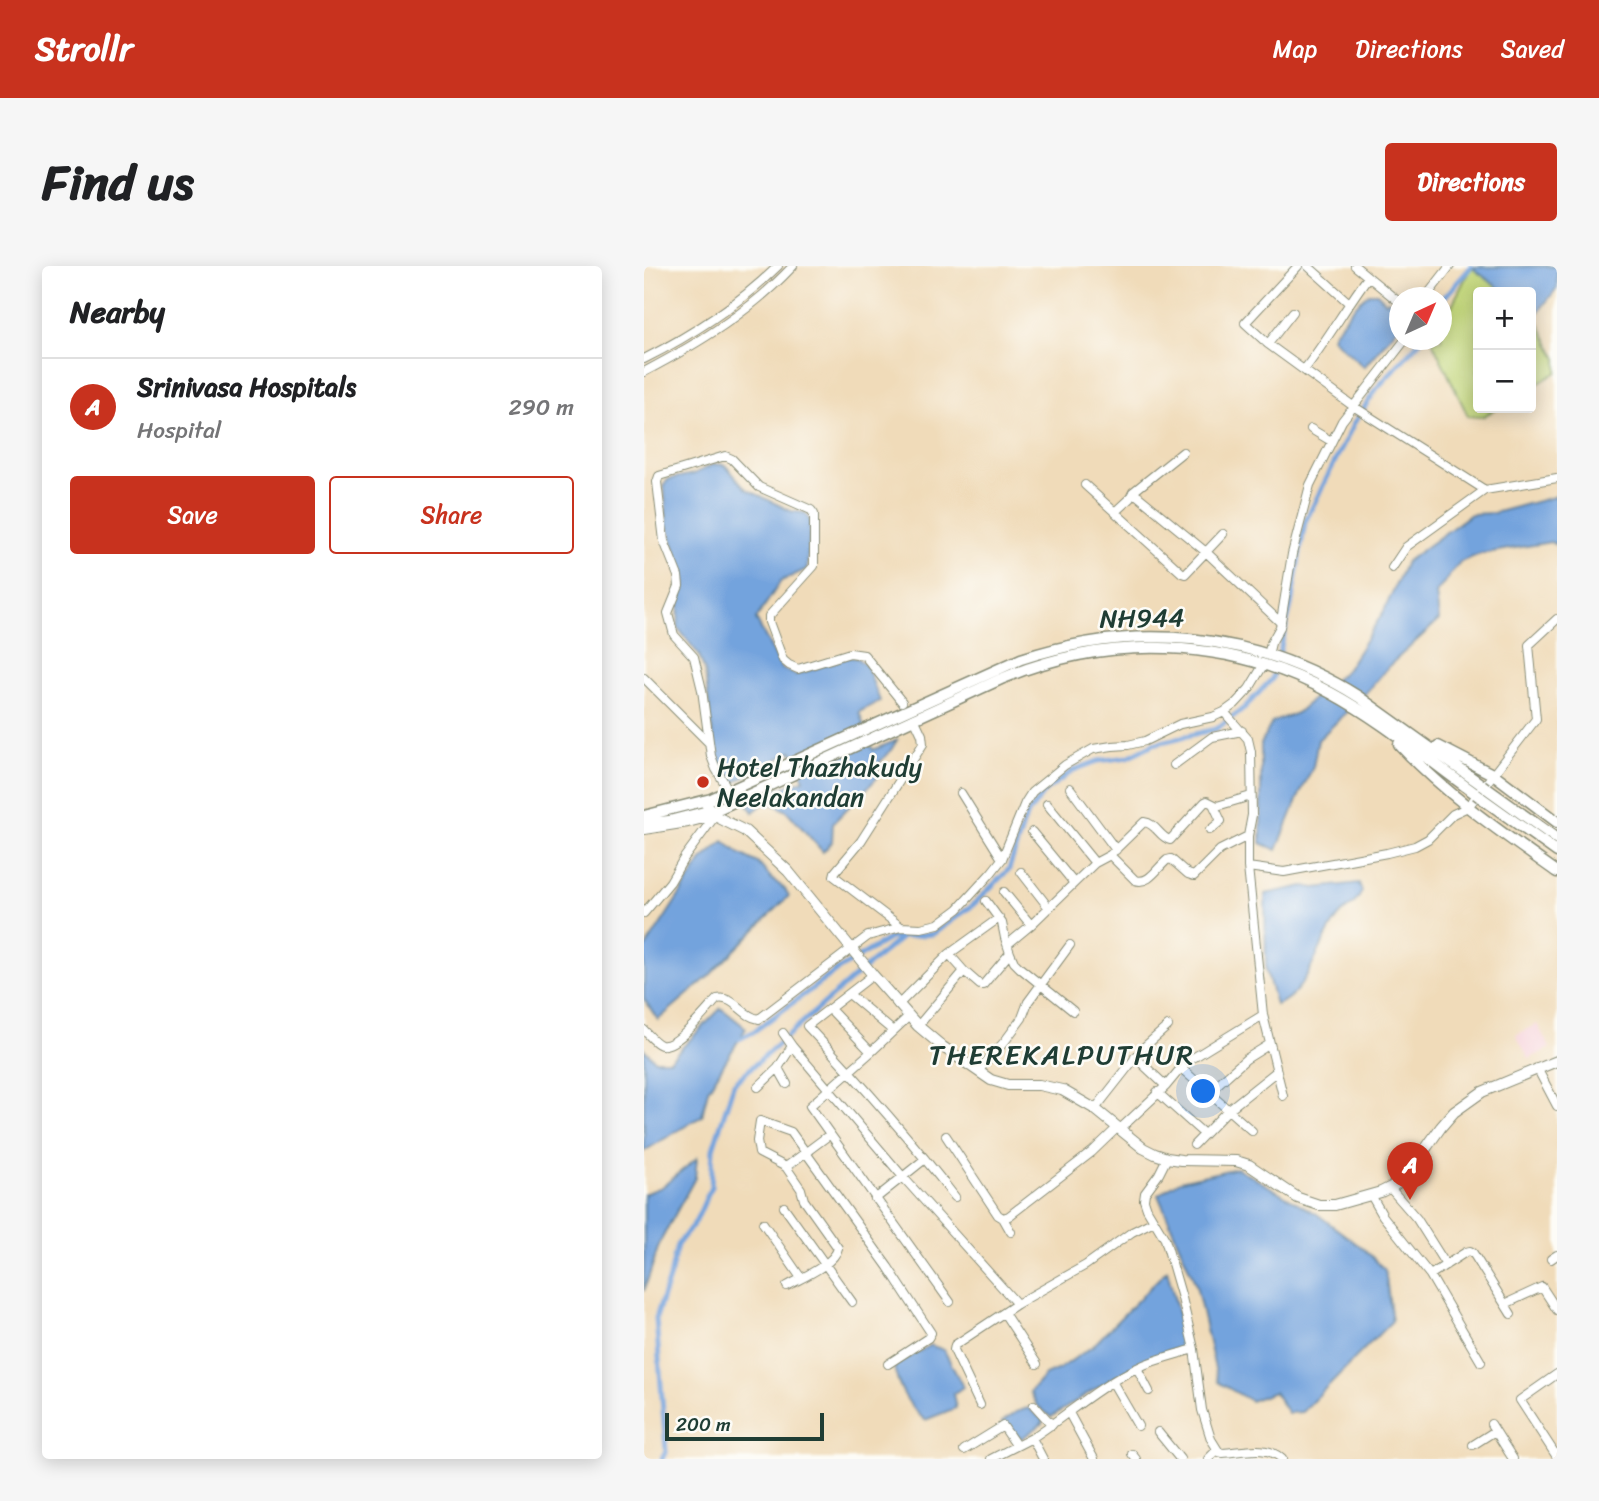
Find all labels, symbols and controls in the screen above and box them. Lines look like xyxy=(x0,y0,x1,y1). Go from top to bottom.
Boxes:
text: Strollr xyxy=(35,20,133,78)
text: Map xyxy=(1273,28,1317,70)
text: Directions xyxy=(1355,28,1463,70)
text: Saved xyxy=(1501,28,1564,70)
text: Find us xyxy=(42,139,194,226)
button: Directions xyxy=(1385,143,1557,221)
text: Nearby xyxy=(70,285,165,339)
north arrow xyxy=(1389,287,1452,350)
map controls xyxy=(1473,287,1536,413)
button: + xyxy=(1473,287,1536,350)
button: − xyxy=(1473,350,1536,413)
text: Srinivasa Hospitals xyxy=(137,364,356,410)
text: A xyxy=(85,387,101,428)
text: 290 m xyxy=(508,387,574,428)
text: Hospital xyxy=(137,410,221,451)
button: Save xyxy=(70,476,315,554)
button: Share xyxy=(329,476,574,554)
street label: NH944 xyxy=(1099,594,1185,642)
place label: Hotel Thazhakudy Neelakandan xyxy=(717,744,922,820)
marker: Hotel Thazhakudy Neelakandan xyxy=(695,774,711,790)
district label: THEREKALPUTHUR xyxy=(929,1030,1195,1079)
your location xyxy=(1186,1074,1220,1108)
pin: A xyxy=(1387,1142,1433,1200)
text: 200 m xyxy=(676,1408,731,1441)
scale bar xyxy=(665,1410,824,1442)

